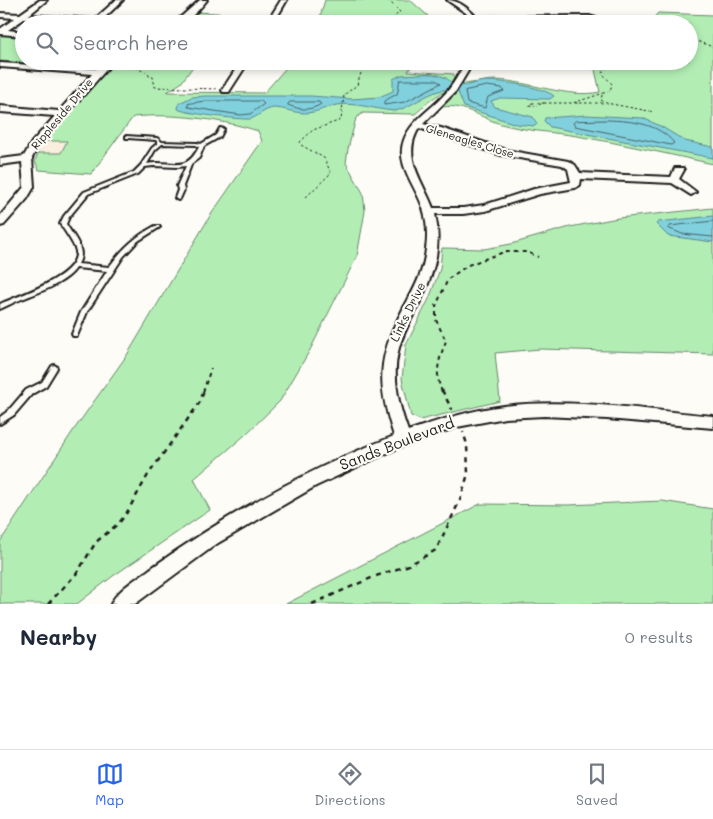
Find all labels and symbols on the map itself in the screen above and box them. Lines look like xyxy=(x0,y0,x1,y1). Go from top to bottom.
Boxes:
street label: Rippleside Drive xyxy=(27,75,96,152)
street label: Gleneagles Close xyxy=(424,120,516,161)
street label: Links Drive xyxy=(386,279,428,344)
street label: Sands Boulevard xyxy=(336,412,457,474)

